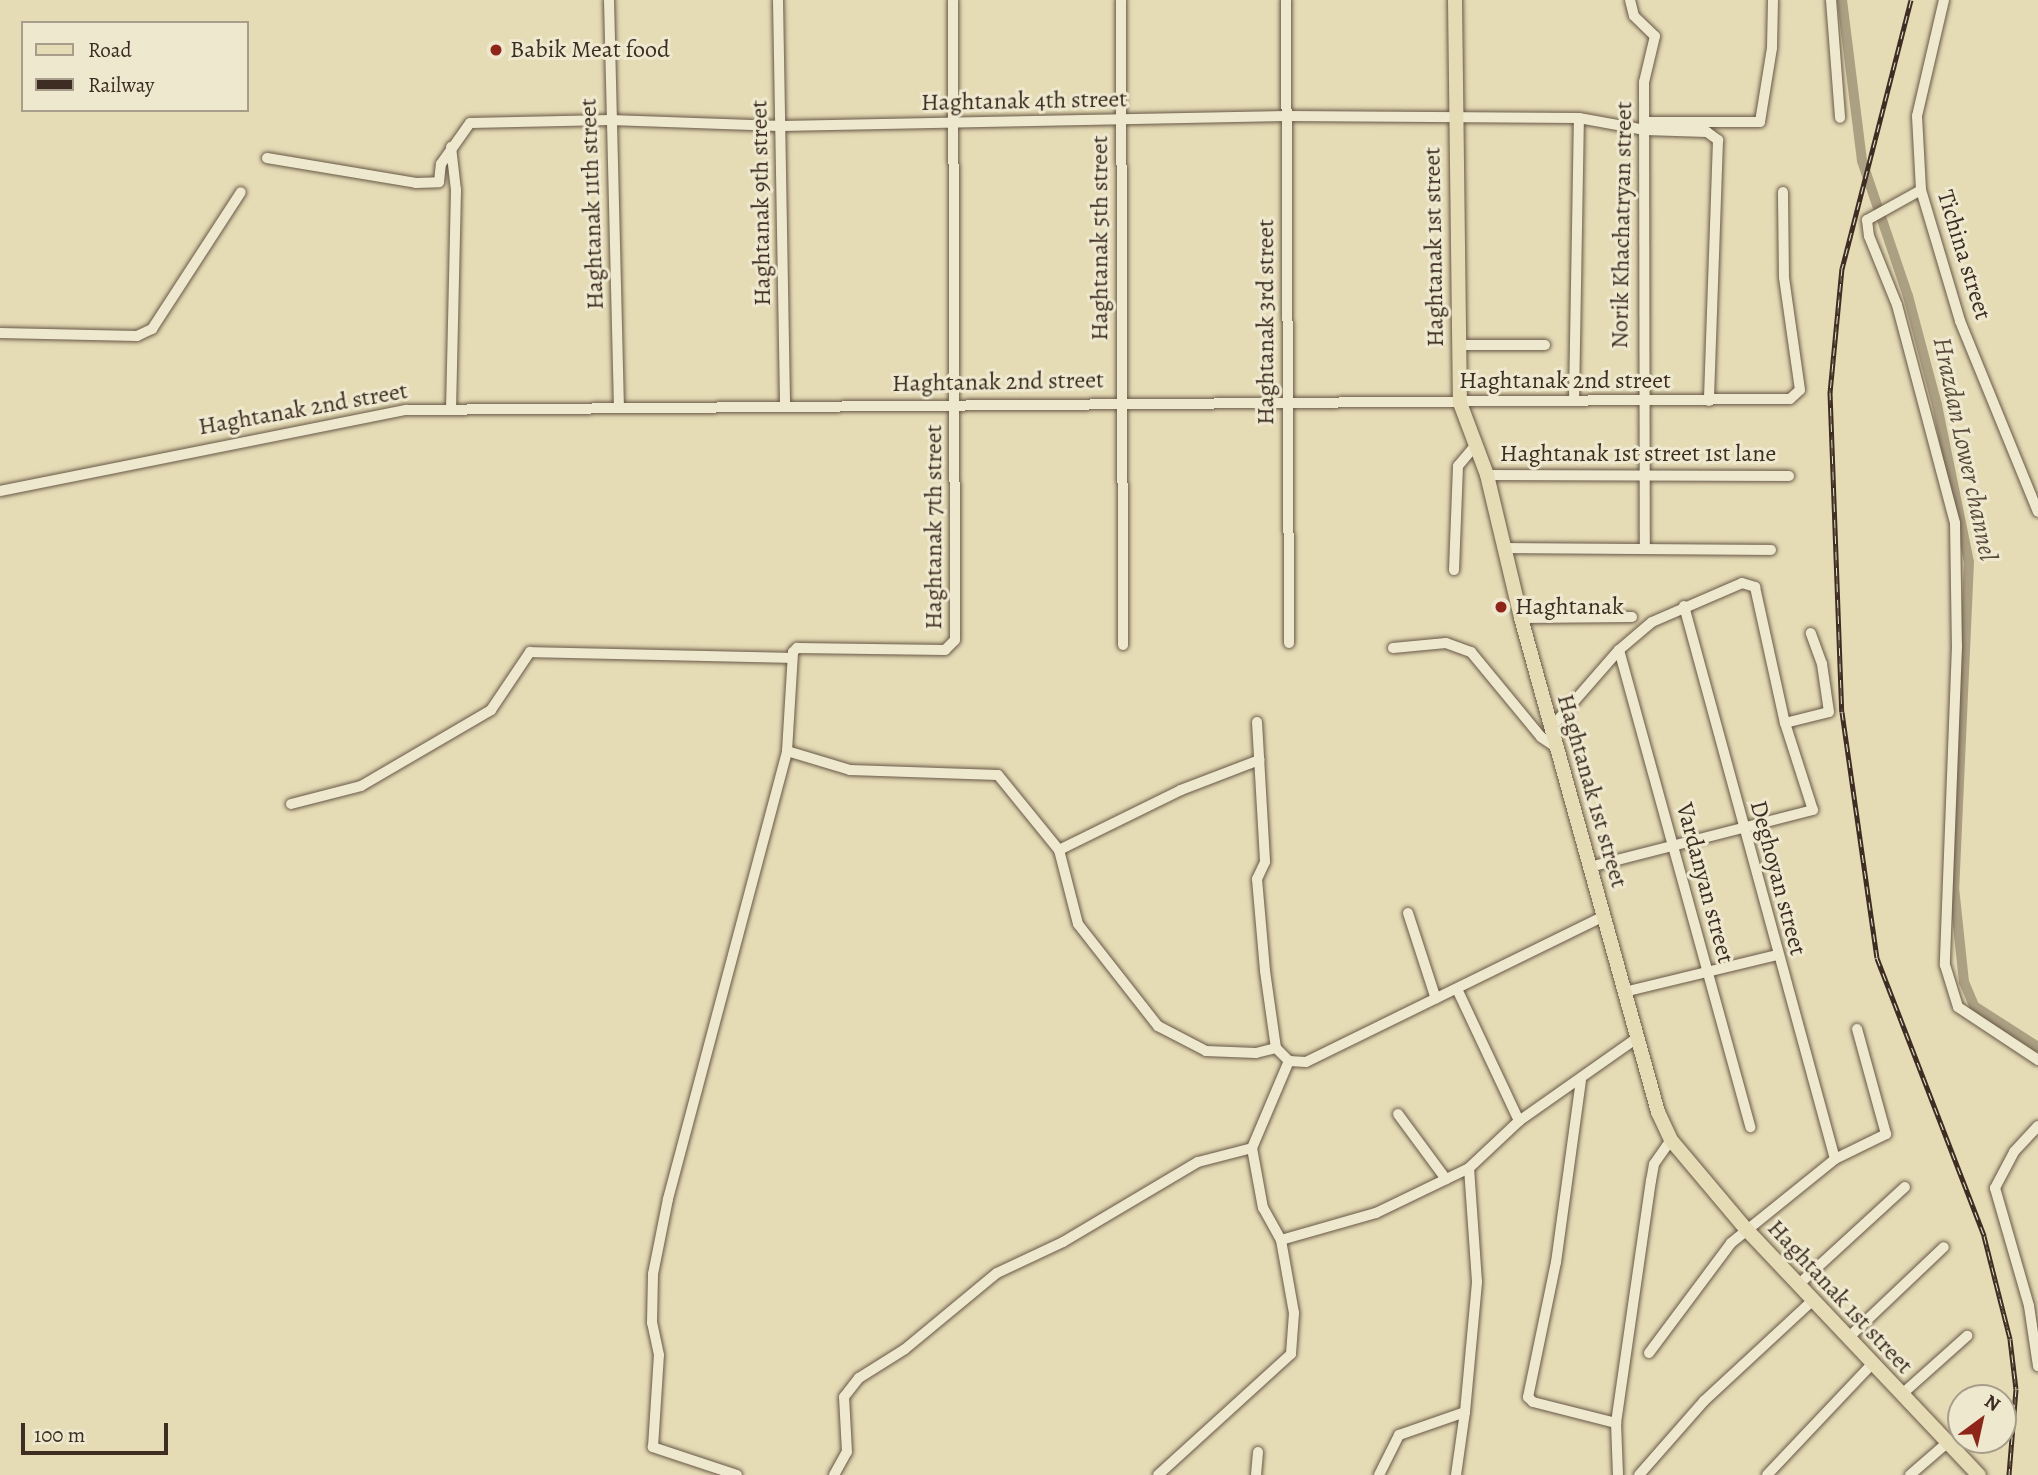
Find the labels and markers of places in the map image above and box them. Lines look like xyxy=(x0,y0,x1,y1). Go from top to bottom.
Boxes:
place label: Babik Meat food xyxy=(510,36,670,64)
marker: Babik Meat food xyxy=(488,42,504,58)
place label: Haghtanak xyxy=(1515,593,1624,621)
marker: Haghtanak xyxy=(1493,599,1509,615)

